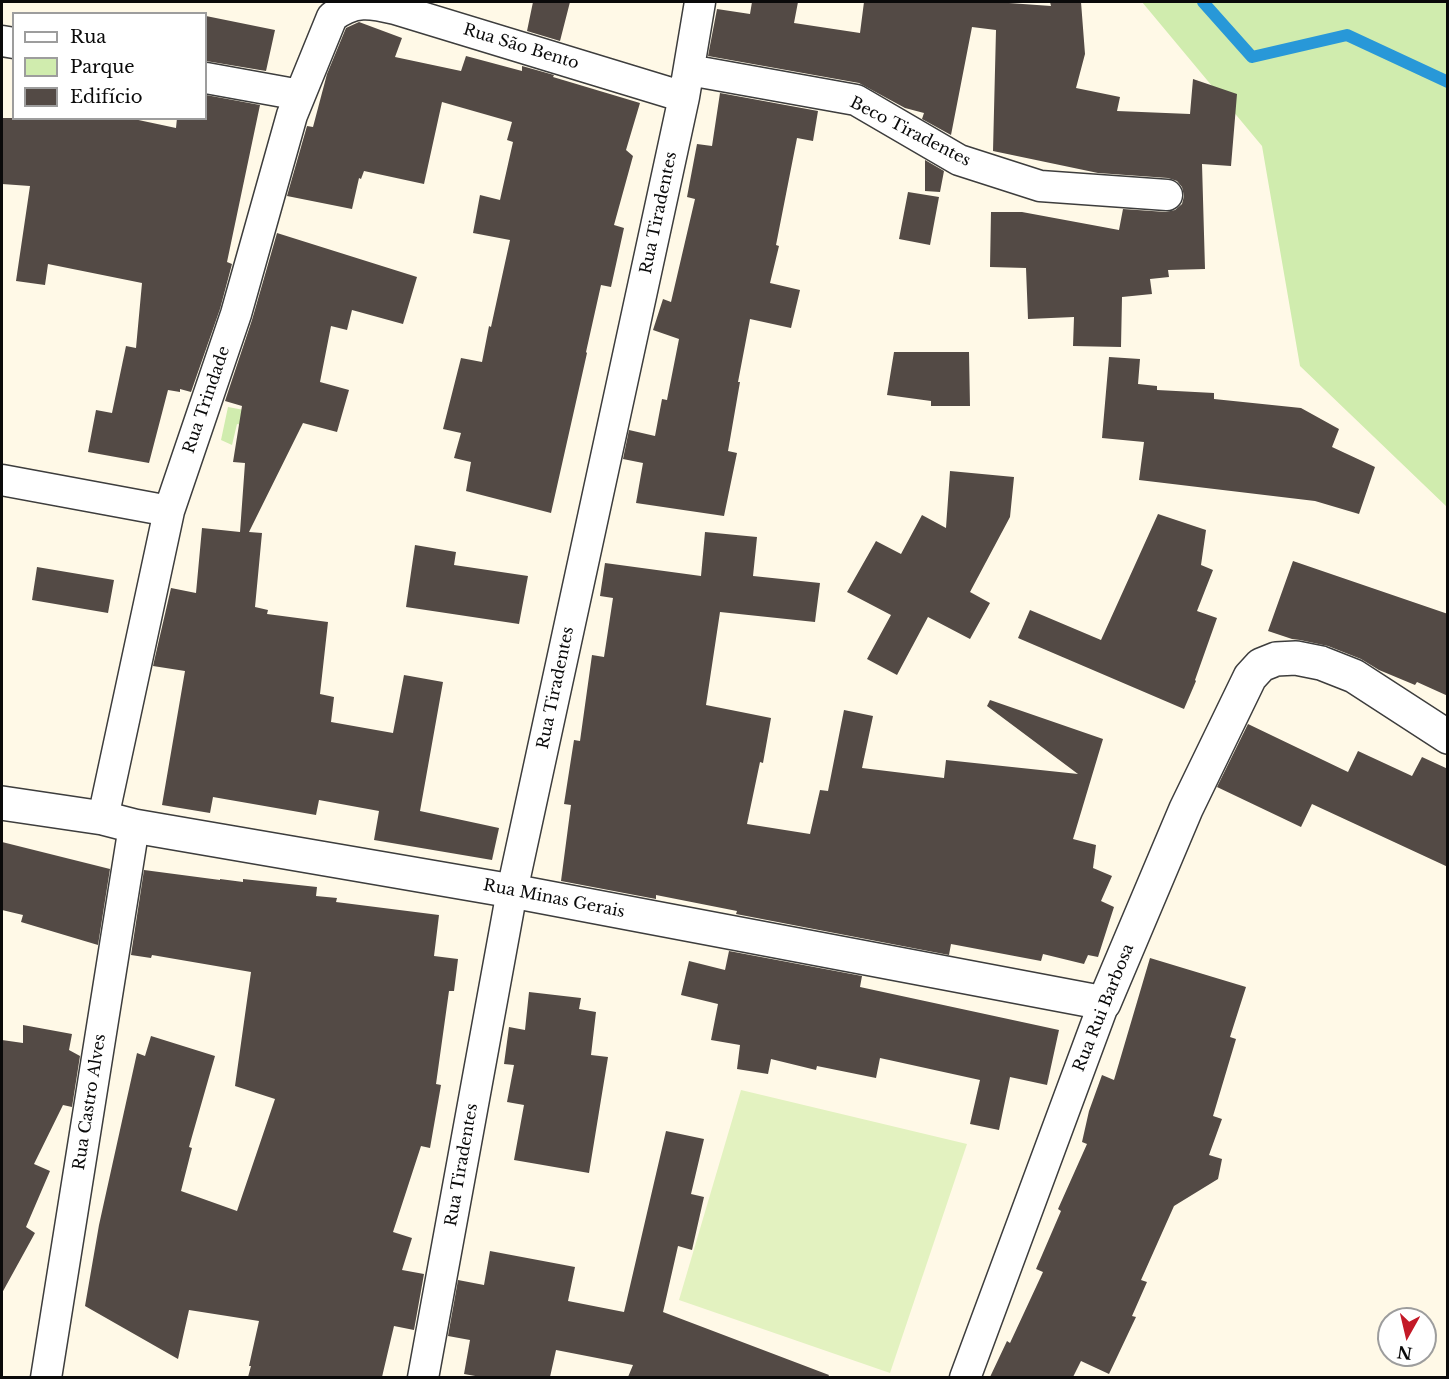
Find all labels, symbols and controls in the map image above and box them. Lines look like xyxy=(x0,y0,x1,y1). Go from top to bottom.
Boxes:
legend xyxy=(12,12,207,120)
street label: Rua São Bento xyxy=(461,20,581,74)
text: Rua xyxy=(70,26,106,48)
text: Parque xyxy=(70,56,135,78)
text: Edifício xyxy=(70,86,143,108)
street label: Beco Tiradentes xyxy=(846,93,974,171)
street label: Rua Tiradentes xyxy=(637,150,681,276)
street label: Rua Trindade xyxy=(180,344,234,456)
street label: Rua Tiradentes xyxy=(534,625,578,751)
street label: Rua Minas Gerais xyxy=(482,876,626,922)
street label: Rua Rui Barbosa xyxy=(1070,941,1138,1075)
street label: Rua Castro Alves xyxy=(70,1033,110,1171)
street label: Rua Tiradentes xyxy=(442,1102,482,1228)
north arrow xyxy=(1377,1307,1437,1367)
text: N xyxy=(1396,1342,1414,1364)

